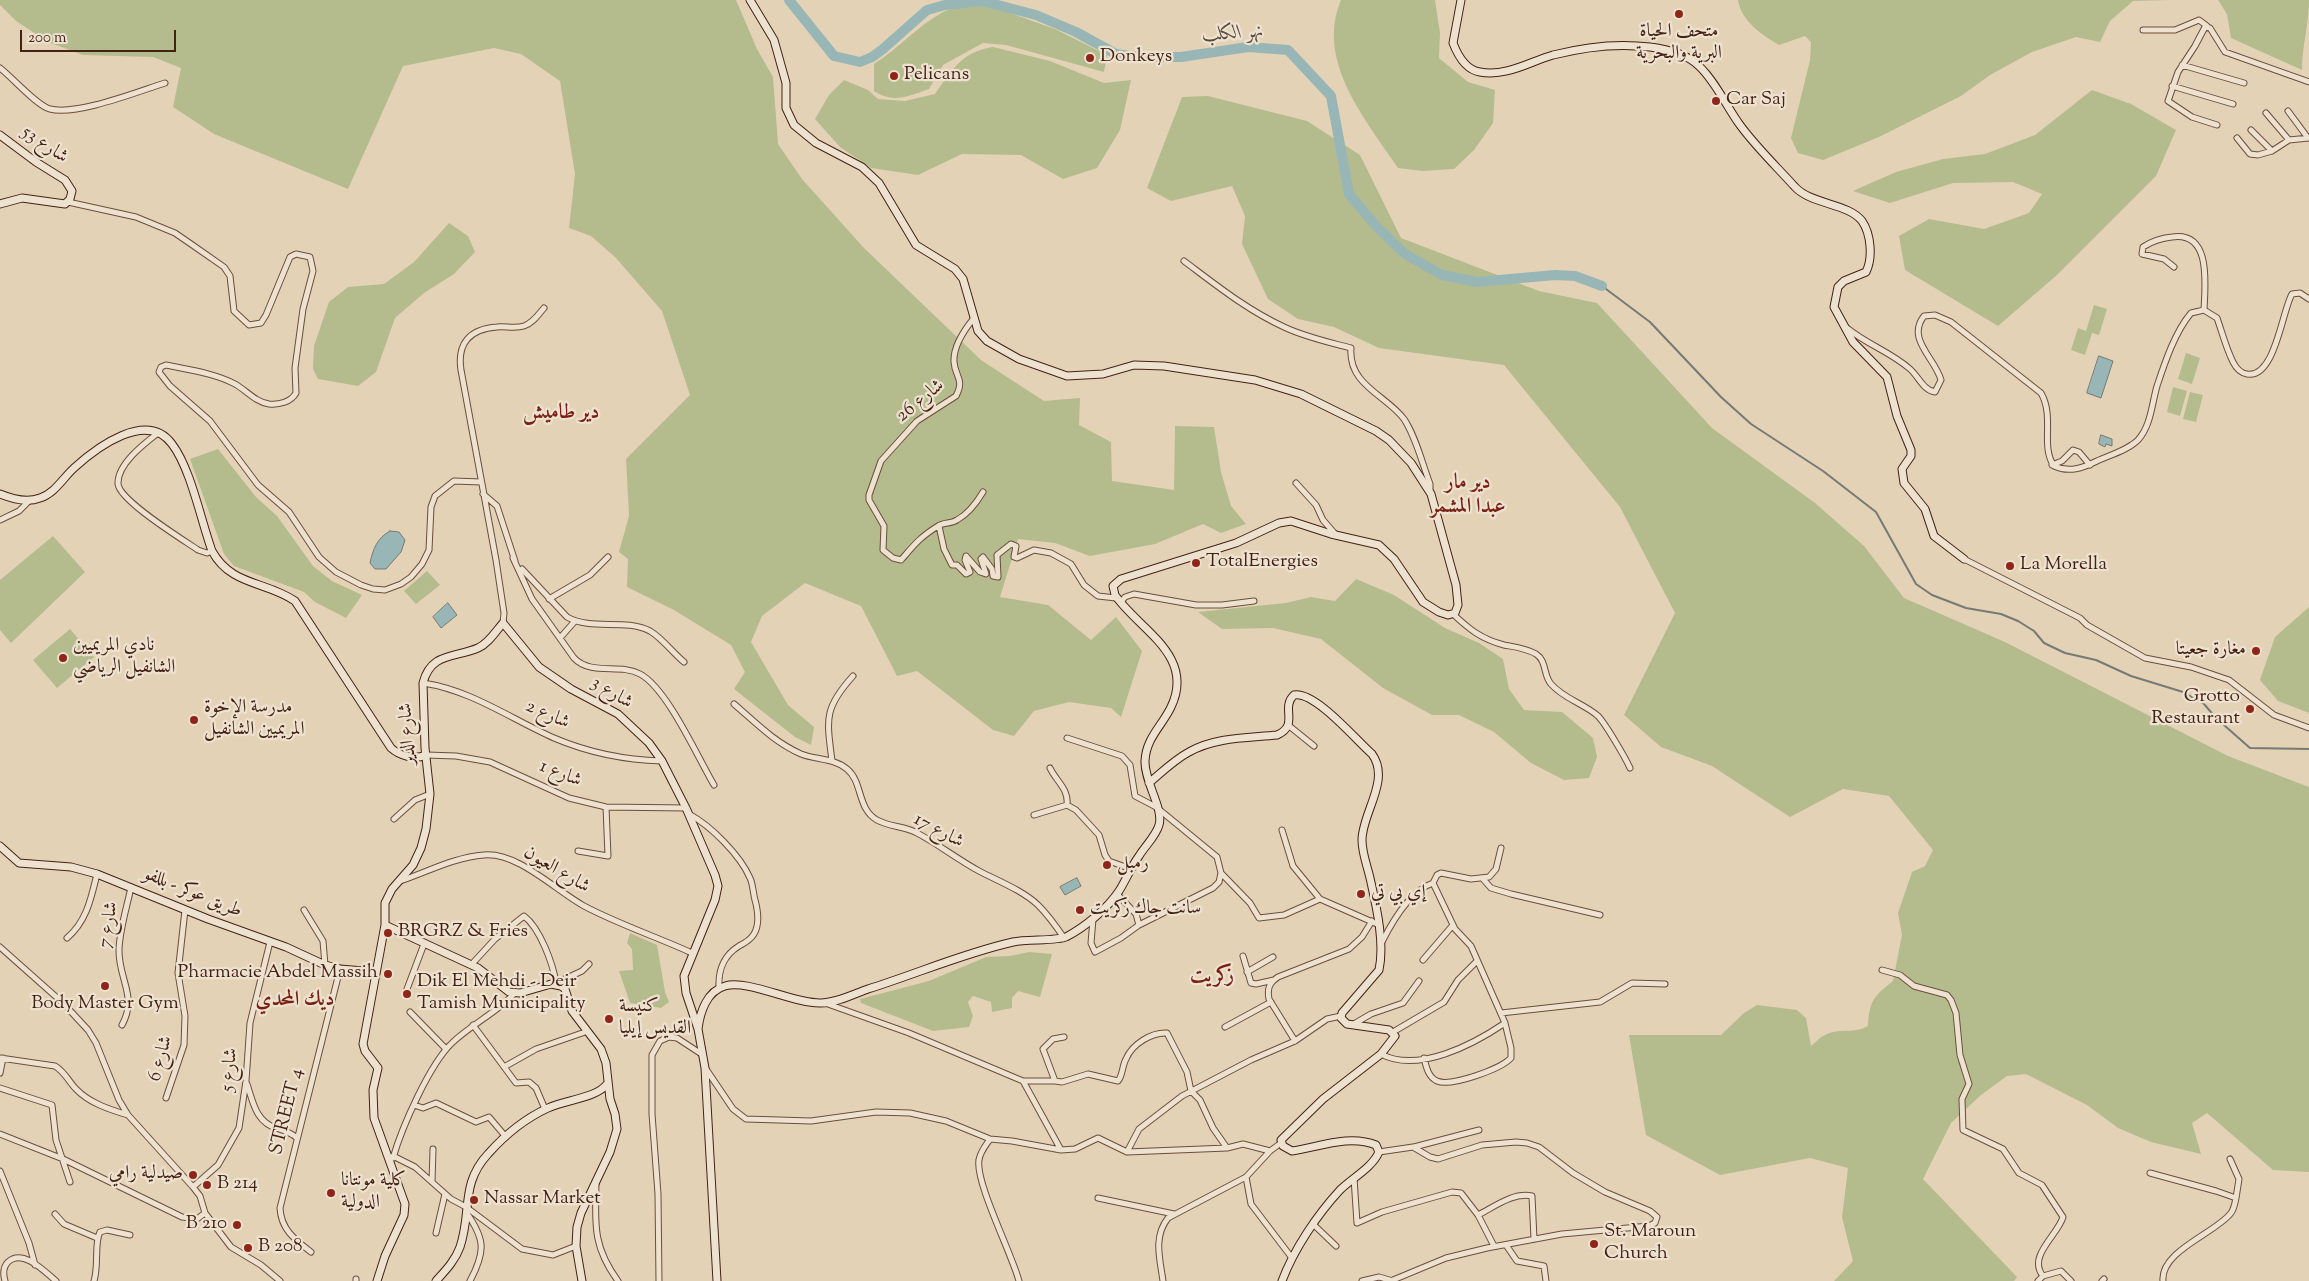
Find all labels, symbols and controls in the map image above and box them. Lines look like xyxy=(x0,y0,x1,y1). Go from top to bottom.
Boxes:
marker: متحف الحياة البرية والبحرية xyxy=(1673,8,1685,20)
scale bar xyxy=(22,20,179,52)
water label: نهر الكلب xyxy=(1201,21,1265,49)
place label: متحف الحياة البرية والبحرية xyxy=(1636,22,1722,66)
text: 200 m xyxy=(28,28,67,49)
place label: Donkeys xyxy=(1100,47,1172,69)
marker: Donkeys xyxy=(1084,52,1096,64)
place label: Pelicans xyxy=(904,65,969,87)
marker: Pelicans xyxy=(888,70,900,82)
place label: Car Saj xyxy=(1726,90,1786,112)
marker: Car Saj xyxy=(1710,95,1722,107)
street label: شارع 53 xyxy=(16,122,72,170)
street label: شارع 26 xyxy=(892,376,950,428)
district label: دير طاميش xyxy=(523,401,599,427)
district label: دير مار عبدا المشمر xyxy=(1431,471,1505,521)
place label: TotalEnergies xyxy=(1206,552,1318,574)
place label: La Morella xyxy=(2020,555,2107,577)
marker: TotalEnergies xyxy=(1190,557,1202,569)
marker: La Morella xyxy=(2004,560,2016,572)
place label: نادي المريميين الشانفيل الرياضي xyxy=(73,636,175,680)
place label: مغارة جعيتا xyxy=(2176,640,2246,662)
marker: مغارة جعيتا xyxy=(2250,645,2262,657)
marker: نادي المريميين الشانفيل الرياضي xyxy=(57,652,69,664)
street label: شارع 3 xyxy=(586,673,636,715)
place label: Grotto Restaurant xyxy=(2151,687,2240,731)
street label: شارع 2 xyxy=(521,696,573,736)
place label: مدرسة الإخوة المريميين الشانفيل xyxy=(204,698,305,742)
street label: شارع الدير xyxy=(396,702,422,766)
marker: Grotto Restaurant xyxy=(2244,703,2256,715)
marker: مدرسة الإخوة المريميين الشانفيل xyxy=(188,714,200,726)
street label: شارع 1 xyxy=(536,756,584,794)
street label: شارع 17 xyxy=(909,809,967,855)
street label: شارع العيون xyxy=(519,842,593,900)
place label: رمبل xyxy=(1117,854,1149,876)
marker: رمبل xyxy=(1101,859,1113,871)
street label: طريق عوكر - بللفو xyxy=(139,864,245,924)
place label: إي بي تي xyxy=(1371,883,1426,905)
marker: إي بي تي xyxy=(1355,888,1367,900)
place label: سانت جاك زكريت xyxy=(1090,899,1201,921)
street label: شارع 7 xyxy=(95,900,125,950)
marker: سانت جاك زكريت xyxy=(1074,904,1086,916)
place label: BRGRZ & Fries xyxy=(398,922,528,944)
marker: BRGRZ & Fries xyxy=(382,927,394,939)
place label: Pharmacie Abdel Massih xyxy=(178,963,378,985)
district label: زكريت xyxy=(1190,964,1234,990)
marker: Pharmacie Abdel Massih xyxy=(382,968,394,980)
place label: Dik El Mehdi - Deir Tamish Municipality xyxy=(417,972,586,1016)
marker: Body Master Gym xyxy=(99,980,111,992)
district label: ديك المحدي xyxy=(256,988,334,1014)
marker: Dik El Mehdi - Deir Tamish Municipality xyxy=(401,988,413,1000)
place label: Body Master Gym xyxy=(31,994,179,1016)
place label: كنيسة القديس إيليا xyxy=(619,997,691,1041)
marker: كنيسة القديس إيليا xyxy=(603,1013,615,1025)
street label: شارع 6 xyxy=(145,1034,179,1084)
street label: شارع 5 xyxy=(218,1047,244,1093)
street label: STREET 4 xyxy=(266,1066,310,1158)
place label: صيدلية رامي xyxy=(109,1164,183,1186)
marker: صيدلية رامي xyxy=(187,1169,199,1181)
place label: كلية مونتانا الدولية xyxy=(341,1171,406,1215)
place label: B 214 xyxy=(217,1174,258,1196)
marker: B 214 xyxy=(201,1179,213,1191)
marker: كلية مونتانا الدولية xyxy=(325,1187,337,1199)
place label: Nassar Market xyxy=(484,1189,601,1211)
marker: Nassar Market xyxy=(468,1194,480,1206)
place label: B 210 xyxy=(186,1214,227,1236)
marker: B 210 xyxy=(231,1219,243,1231)
place label: St. Maroun Church xyxy=(1604,1222,1696,1266)
place label: B 208 xyxy=(258,1237,302,1259)
marker: St. Maroun Church xyxy=(1588,1238,1600,1250)
marker: B 208 xyxy=(242,1242,254,1254)

